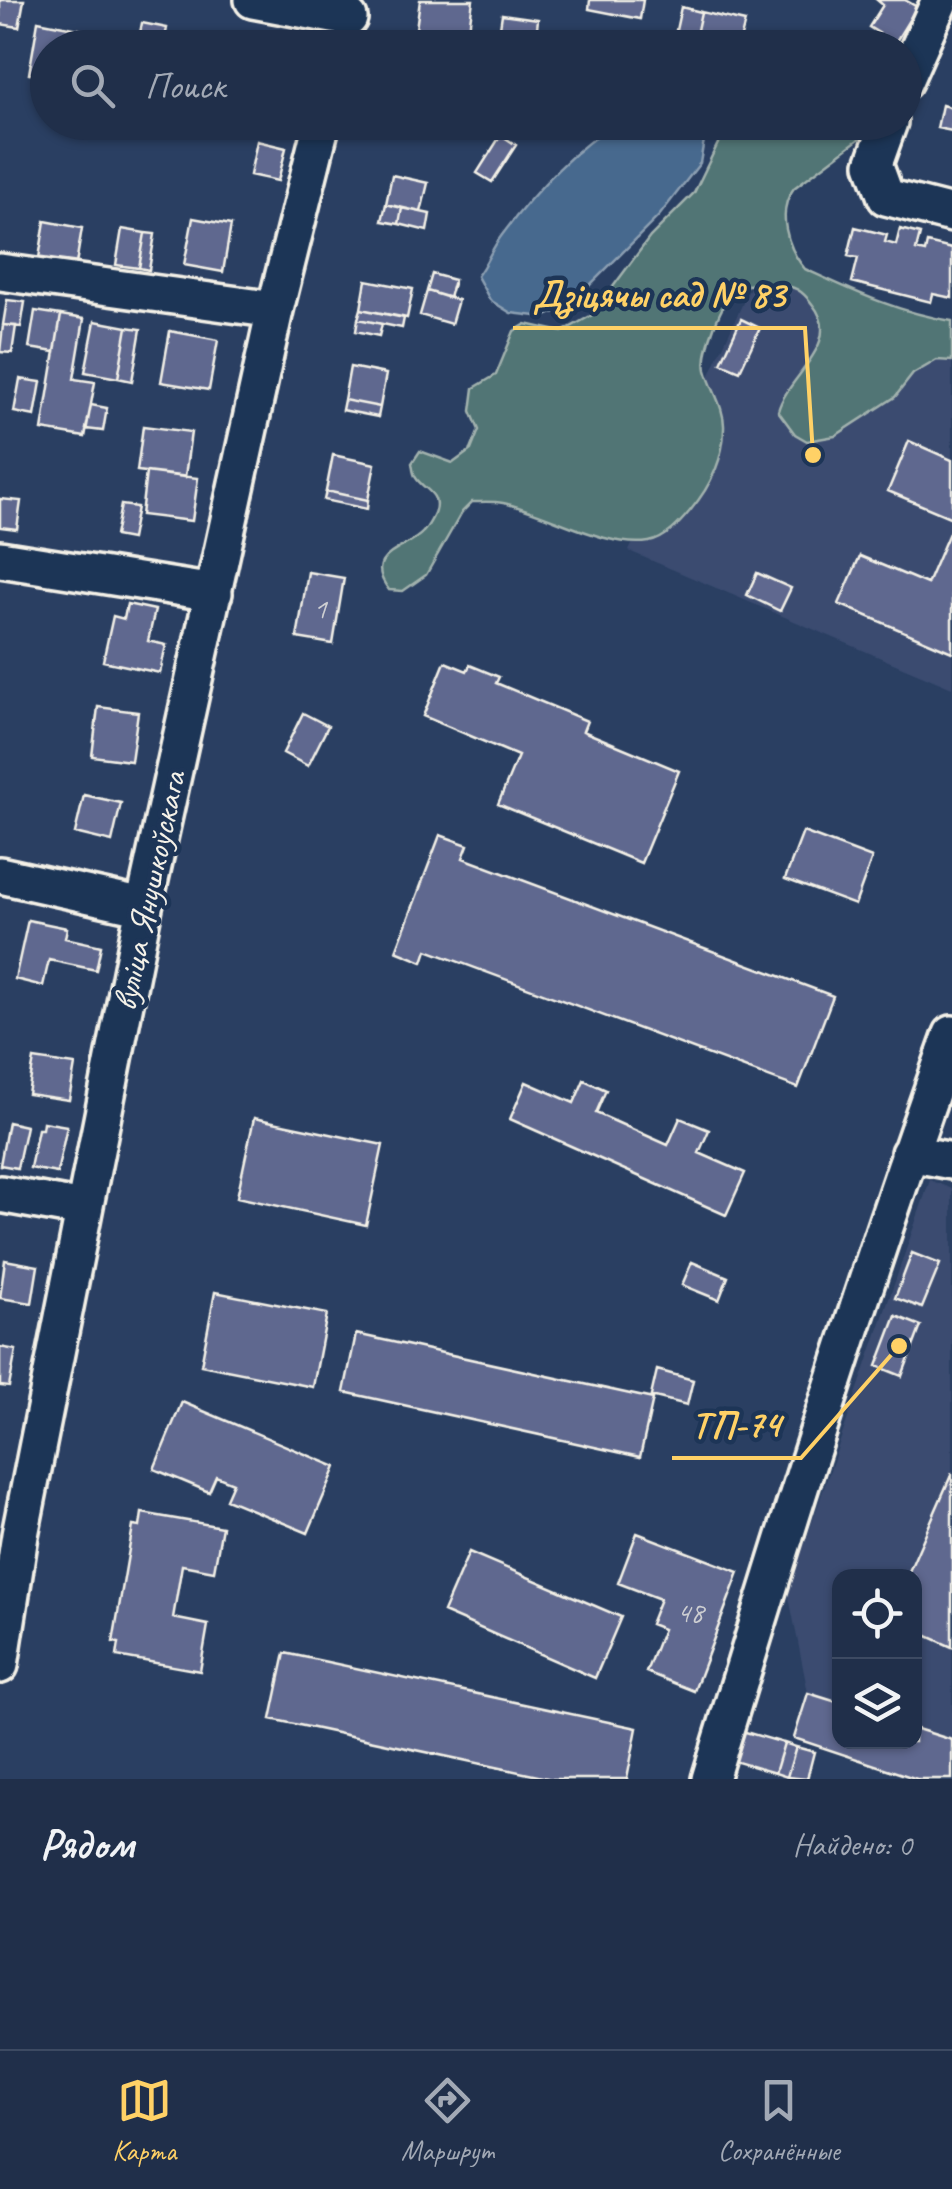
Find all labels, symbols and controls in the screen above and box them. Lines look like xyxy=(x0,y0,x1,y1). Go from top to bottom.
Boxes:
search box xyxy=(30,30,922,140)
icon: search xyxy=(65,58,120,113)
text: Поиск xyxy=(145,62,225,109)
callout: Дзіцячы сад № 83 xyxy=(513,260,805,328)
text: Дзіцячы сад № 83 xyxy=(533,271,789,319)
house number: 1 xyxy=(313,589,328,627)
street label: вуліца Янушкоўскага xyxy=(102,765,197,1015)
callout: ТП-74 xyxy=(672,1390,801,1458)
text: ТП-74 xyxy=(692,1401,785,1448)
map controls xyxy=(832,1569,922,1749)
button: locate xyxy=(832,1569,922,1659)
house number: 48 xyxy=(677,1593,706,1631)
button: layers xyxy=(832,1659,922,1749)
text: Рядом xyxy=(40,1818,134,1871)
text: Найдено: 0 xyxy=(793,1824,912,1865)
tab: Карта xyxy=(112,2073,176,2168)
tab: Маршрут xyxy=(401,2073,493,2168)
tab: Сохранённые xyxy=(718,2073,840,2168)

